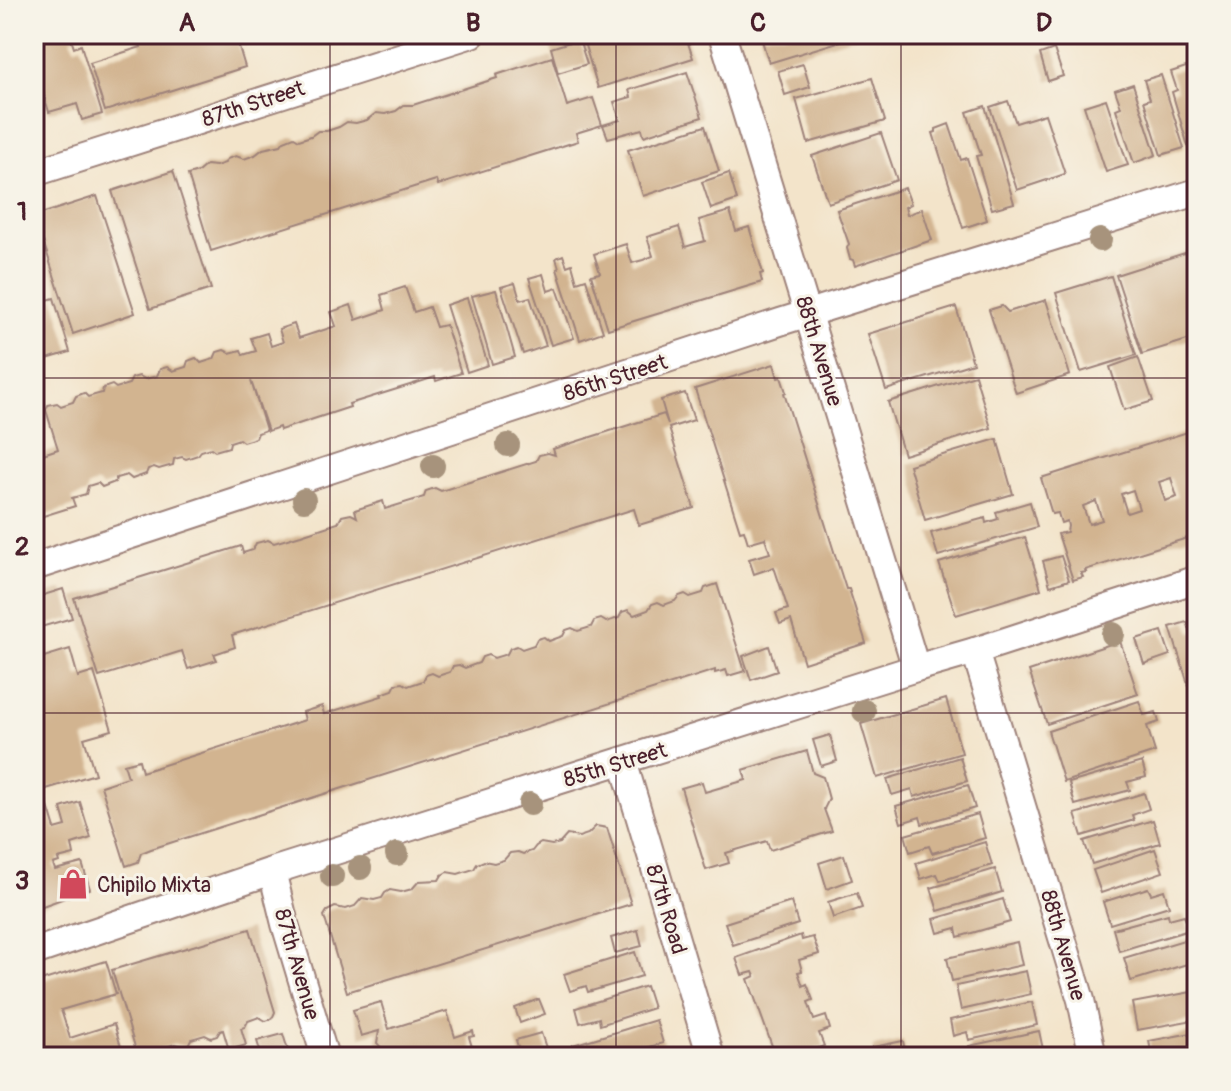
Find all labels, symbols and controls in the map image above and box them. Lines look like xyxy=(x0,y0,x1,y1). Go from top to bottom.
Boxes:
text: A xyxy=(179,7,196,39)
text: B xyxy=(466,7,480,39)
text: C xyxy=(750,7,766,39)
text: D xyxy=(1036,7,1052,39)
street label: 87th Street xyxy=(198,74,308,134)
text: 1 xyxy=(17,196,27,228)
street label: 88th Avenue xyxy=(789,293,849,410)
street label: 86th Street xyxy=(560,348,671,408)
text: 2 xyxy=(15,531,29,563)
street label: 85th Street xyxy=(560,736,670,794)
street label: 87th Road xyxy=(639,861,693,957)
text: 3 xyxy=(15,865,29,897)
shop icon: Chipilo Mixta xyxy=(56,867,90,901)
place label: Chipilo Mixta xyxy=(97,871,211,899)
street label: 88th Avenue xyxy=(1034,887,1092,1004)
street label: 87th Avenue xyxy=(268,905,326,1023)

